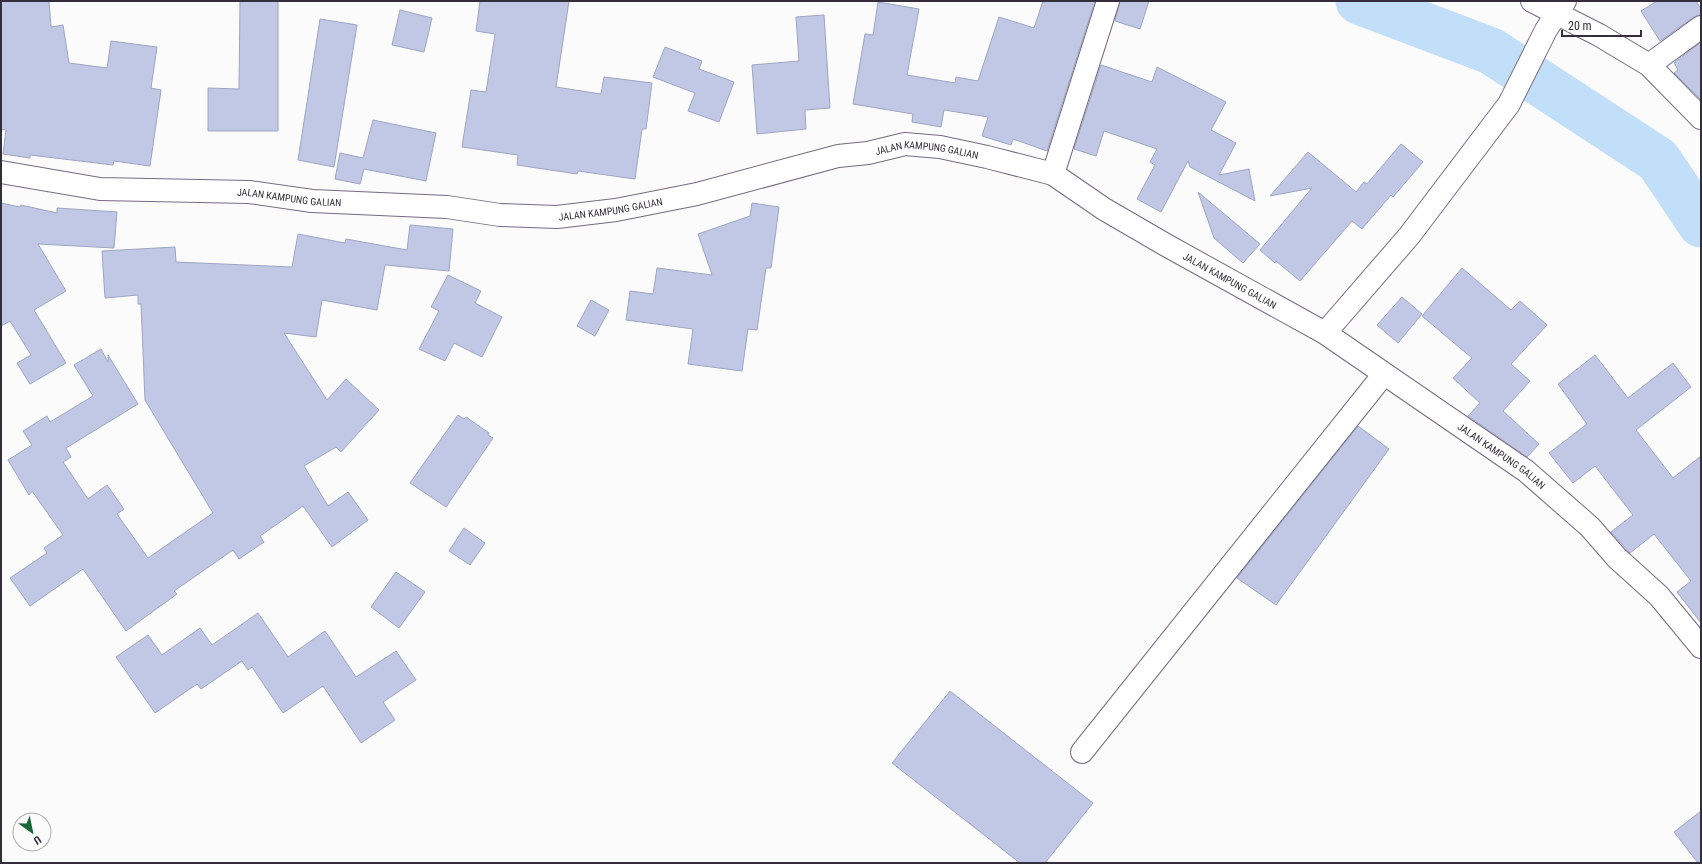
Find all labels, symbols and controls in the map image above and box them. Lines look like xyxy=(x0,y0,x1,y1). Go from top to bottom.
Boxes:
scale bar xyxy=(1562,12,1641,38)
text: 20 m xyxy=(1568,19,1592,33)
street label: JALAN KAMPUNG GALIAN xyxy=(874,139,979,161)
street label: JALAN KAMPUNG GALIAN xyxy=(237,187,342,208)
street label: JALAN KAMPUNG GALIAN xyxy=(558,196,664,223)
street label: JALAN KAMPUNG GALIAN xyxy=(1181,251,1278,311)
street label: JALAN KAMPUNG GALIAN xyxy=(1456,421,1547,491)
north arrow xyxy=(12,812,52,852)
text: U xyxy=(31,833,43,847)

